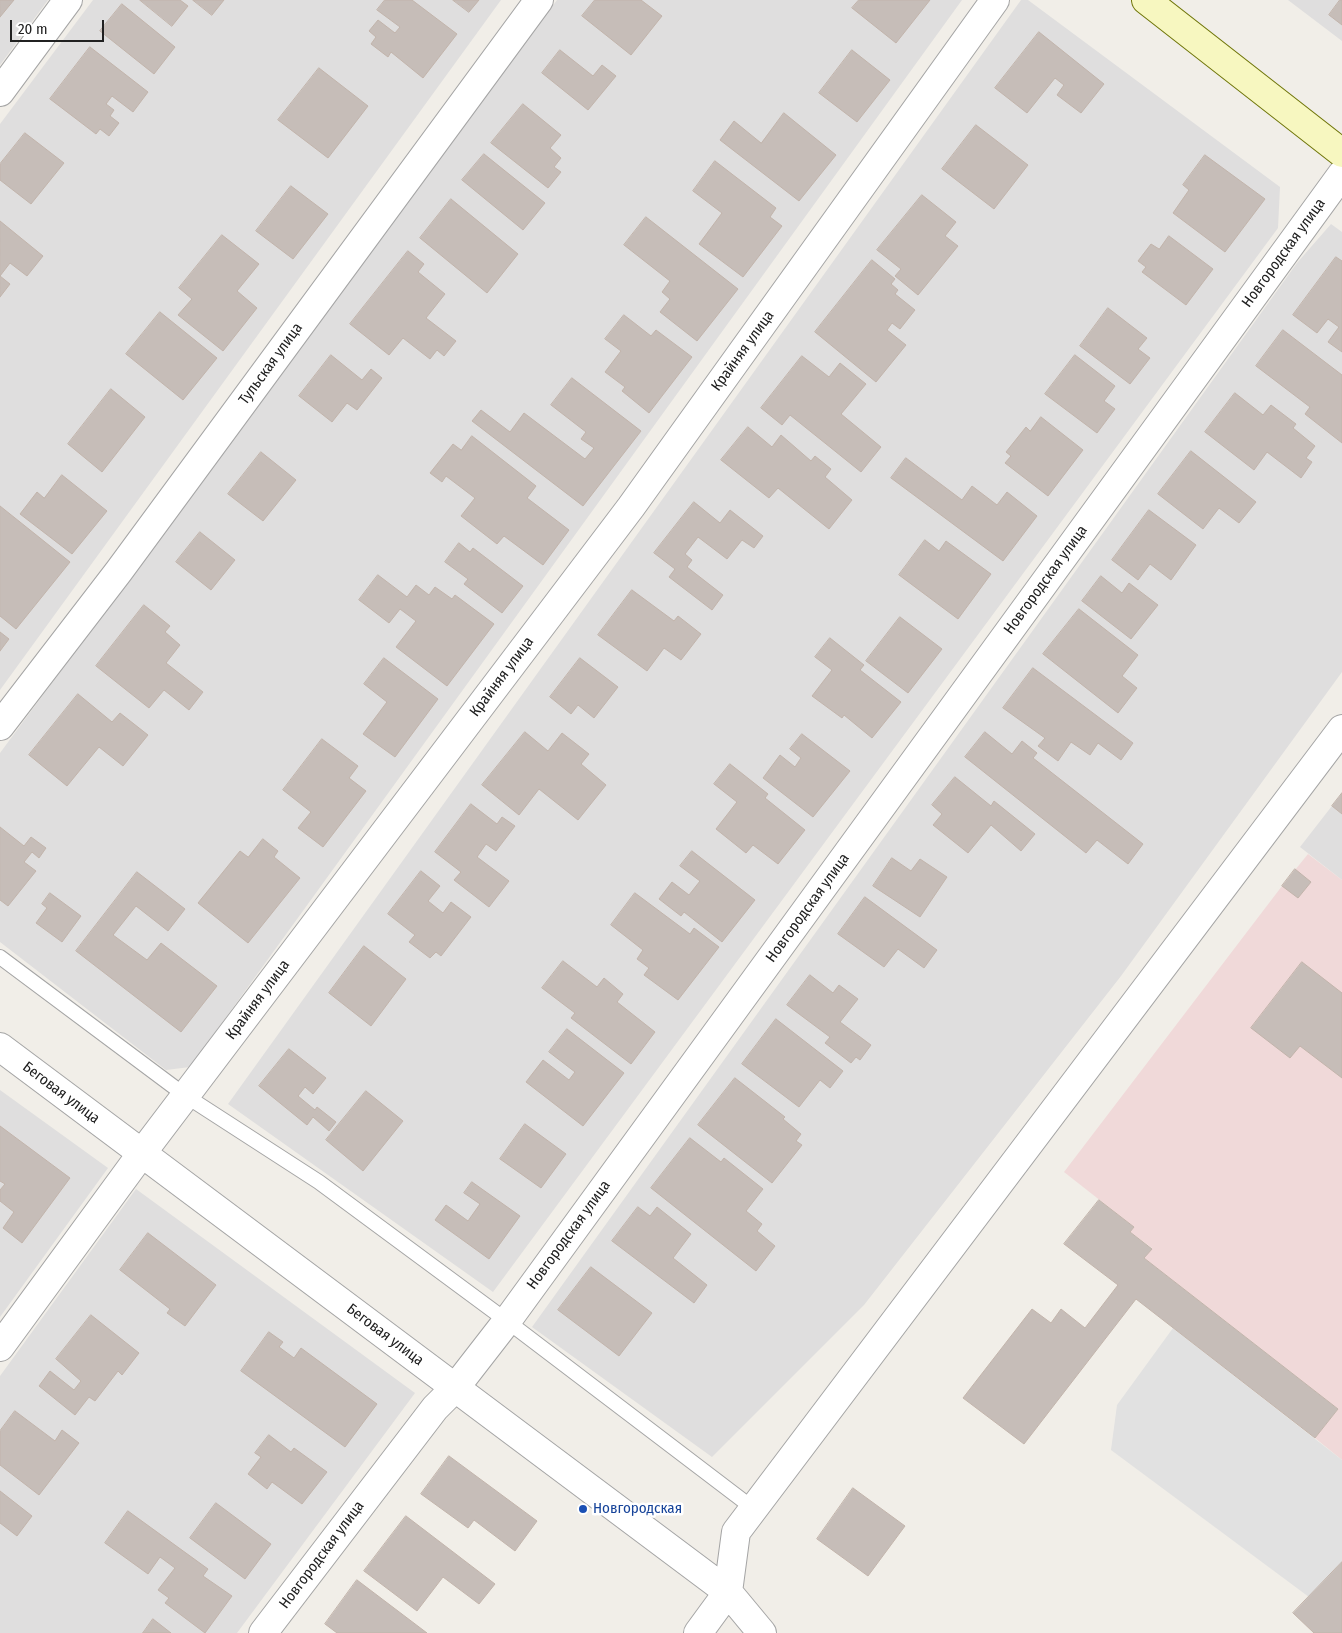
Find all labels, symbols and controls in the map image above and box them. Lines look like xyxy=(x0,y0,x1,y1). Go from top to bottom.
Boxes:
scale bar xyxy=(12,10,106,42)
text: 20 m xyxy=(18,20,48,38)
street label: Новгородская улица xyxy=(1238,195,1330,311)
street label: Крайняя улица xyxy=(708,307,778,395)
street label: Тульская улица xyxy=(235,320,307,408)
street label: Новгородская улица xyxy=(1000,522,1092,638)
street label: Крайняя улица xyxy=(466,634,538,720)
street label: Новгородская улица xyxy=(762,850,854,966)
street label: Крайняя улица xyxy=(222,957,294,1043)
street label: Беговая улица xyxy=(19,1058,103,1128)
street label: Новгородская улица xyxy=(523,1177,615,1293)
street label: Беговая улица xyxy=(343,1300,427,1370)
street label: Новгородская улица xyxy=(276,1498,368,1612)
place label: Новгородская xyxy=(593,1500,682,1518)
marker: Новгородская xyxy=(577,1503,589,1515)

